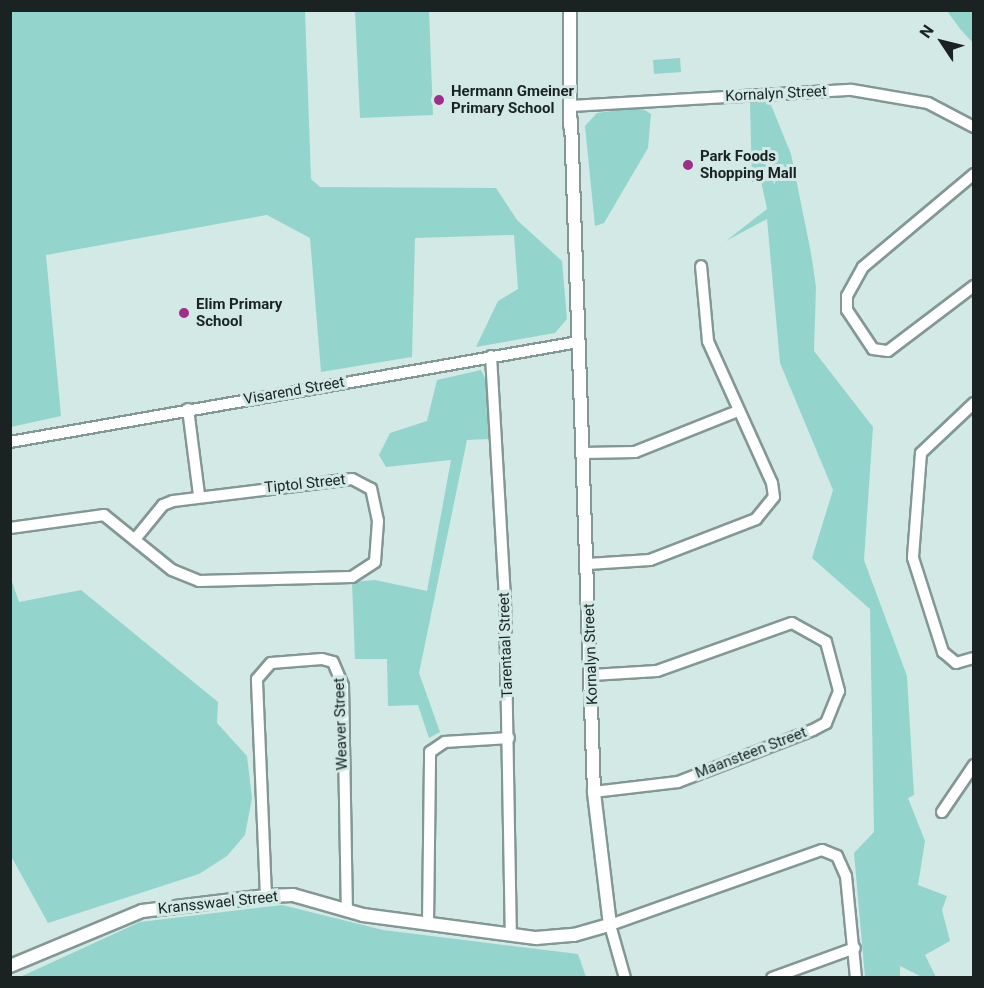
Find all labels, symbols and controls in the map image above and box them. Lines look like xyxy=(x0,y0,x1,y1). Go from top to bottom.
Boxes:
north arrow xyxy=(912,12,972,72)
text: N xyxy=(916,21,938,41)
place label: Hermann Gmeiner Primary School xyxy=(451,82,574,117)
street label: Kornalyn Street xyxy=(725,82,827,106)
marker: Hermann Gmeiner Primary School xyxy=(432,93,446,107)
place label: Park Foods Shopping Mall xyxy=(700,147,797,182)
marker: Park Foods Shopping Mall xyxy=(681,158,695,172)
place label: Elim Primary School xyxy=(196,295,282,330)
marker: Elim Primary School xyxy=(177,306,191,320)
street label: Visarend Street xyxy=(242,373,346,409)
street label: Tiptol Street xyxy=(264,471,346,497)
street label: Tarentaal Street xyxy=(495,592,517,698)
street label: Kornalyn Street xyxy=(580,603,602,705)
street label: Weaver Street xyxy=(330,677,352,771)
street label: Maansteen Street xyxy=(693,723,809,783)
street label: Kransswael Street xyxy=(157,888,279,918)

